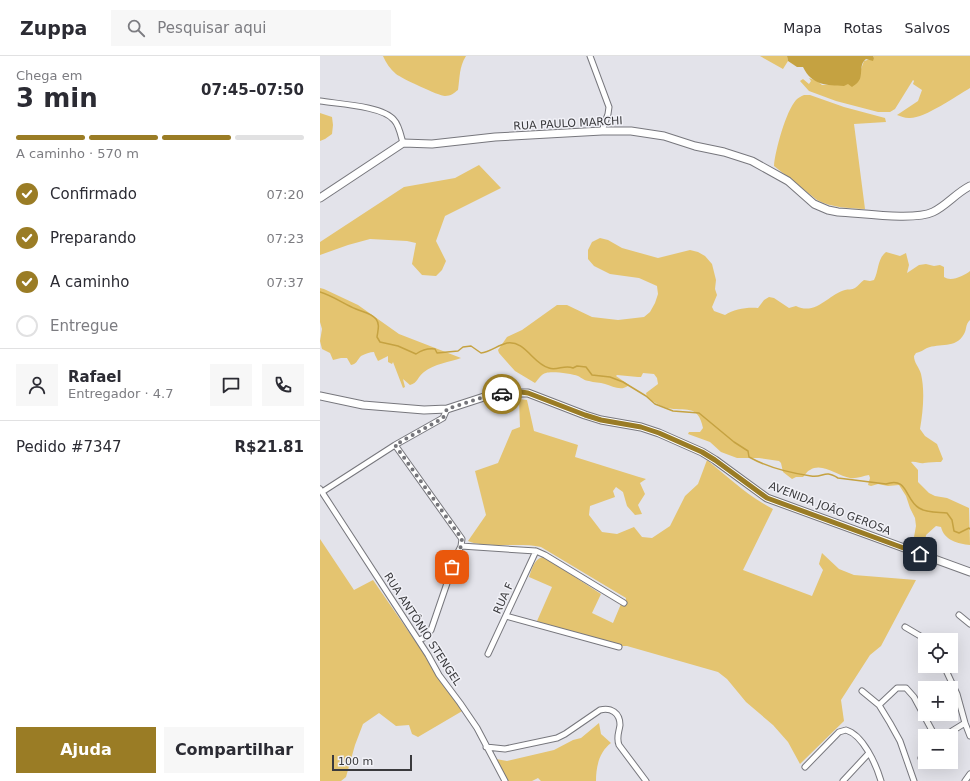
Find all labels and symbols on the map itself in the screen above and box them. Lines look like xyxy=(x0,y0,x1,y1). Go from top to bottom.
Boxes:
street label: RUA PAULO MARCHI xyxy=(513,114,623,133)
courier xyxy=(482,374,522,414)
street label: AVENIDA JOÃO GEROSA xyxy=(767,479,893,538)
pin xyxy=(903,537,937,571)
pin xyxy=(435,550,469,584)
street label: RUA ANTÔNIO STENGEL xyxy=(381,570,464,689)
street label: RUA F xyxy=(491,580,516,616)
scale bar xyxy=(332,753,412,772)

